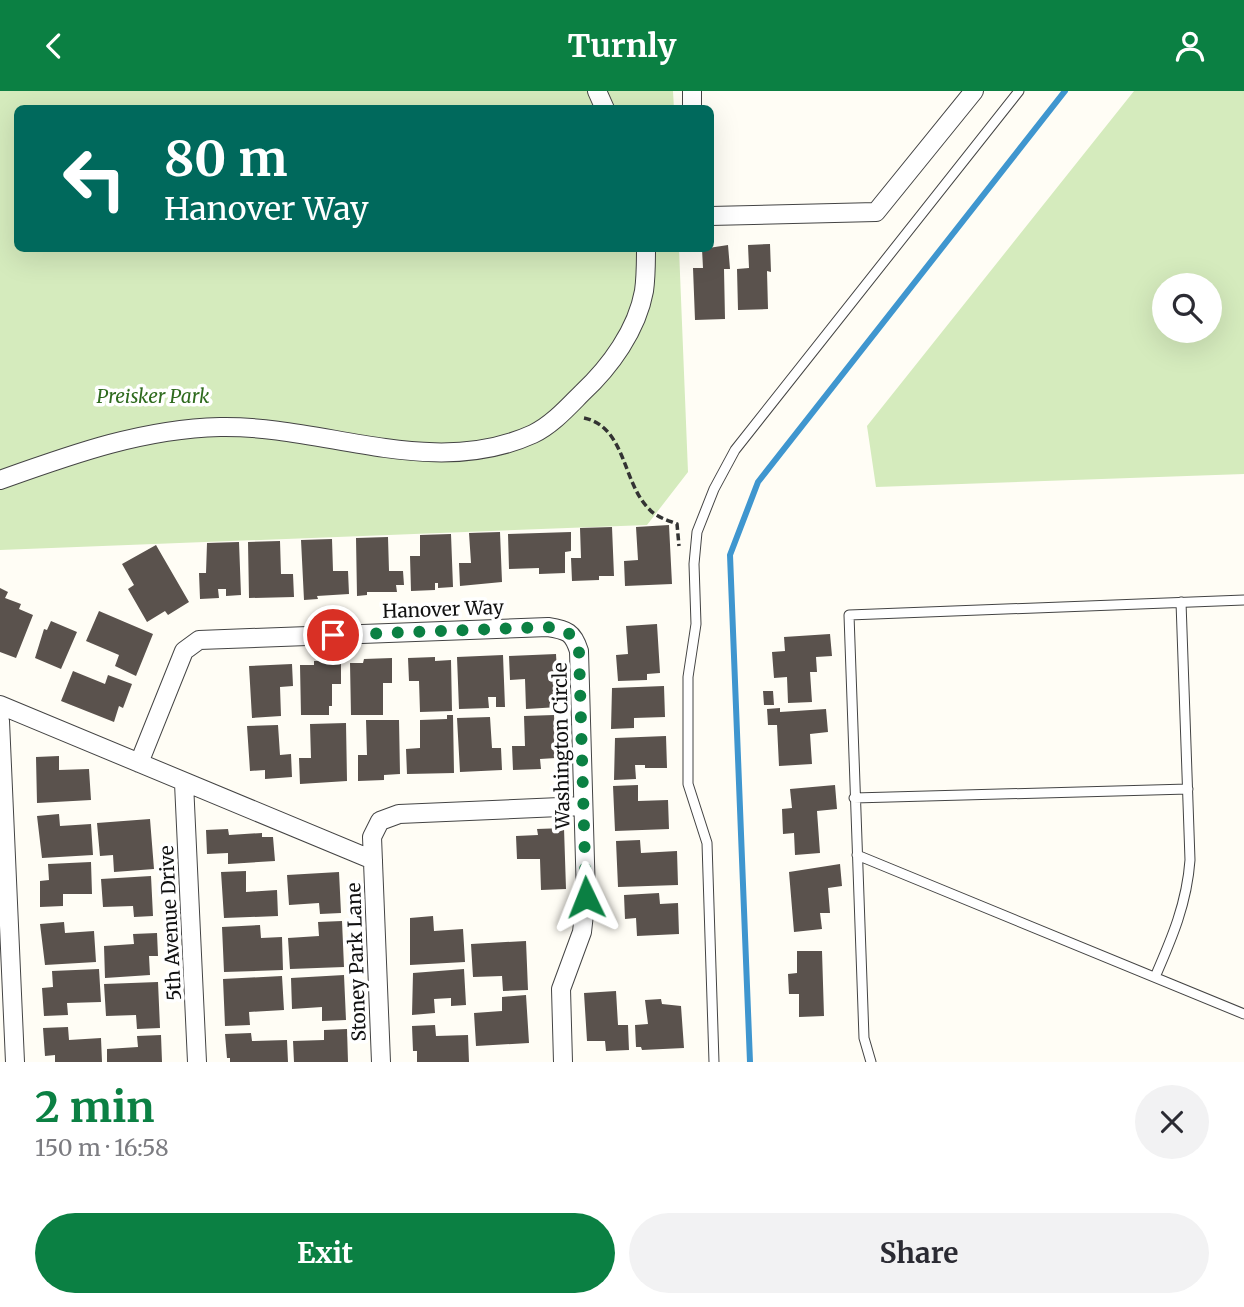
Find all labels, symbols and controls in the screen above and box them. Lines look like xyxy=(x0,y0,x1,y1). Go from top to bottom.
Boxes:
text: Turnly xyxy=(568,26,676,66)
icon: back xyxy=(35,27,73,65)
icon: person xyxy=(1171,27,1209,65)
text: 80 m xyxy=(164,128,287,189)
icon: left xyxy=(49,133,140,224)
text: Hanover Way xyxy=(164,189,369,229)
map controls xyxy=(1152,273,1222,343)
button: search xyxy=(1152,273,1222,343)
park label: Preisker Park xyxy=(97,384,210,408)
street label: Hanover Way xyxy=(382,595,504,623)
pin xyxy=(303,605,363,665)
icon: arrive xyxy=(314,616,352,654)
street label: Washington Circle xyxy=(548,662,574,831)
street label: 5th Avenue Drive xyxy=(154,845,186,1001)
position arrow xyxy=(549,860,623,934)
street label: Stoney Park Lane xyxy=(341,882,371,1042)
text: 2 min xyxy=(35,1081,155,1133)
button: close xyxy=(1135,1085,1209,1159)
text: 150 m · 16:58 xyxy=(35,1133,169,1162)
button: Exit xyxy=(35,1213,615,1293)
button: Share xyxy=(629,1213,1209,1293)

